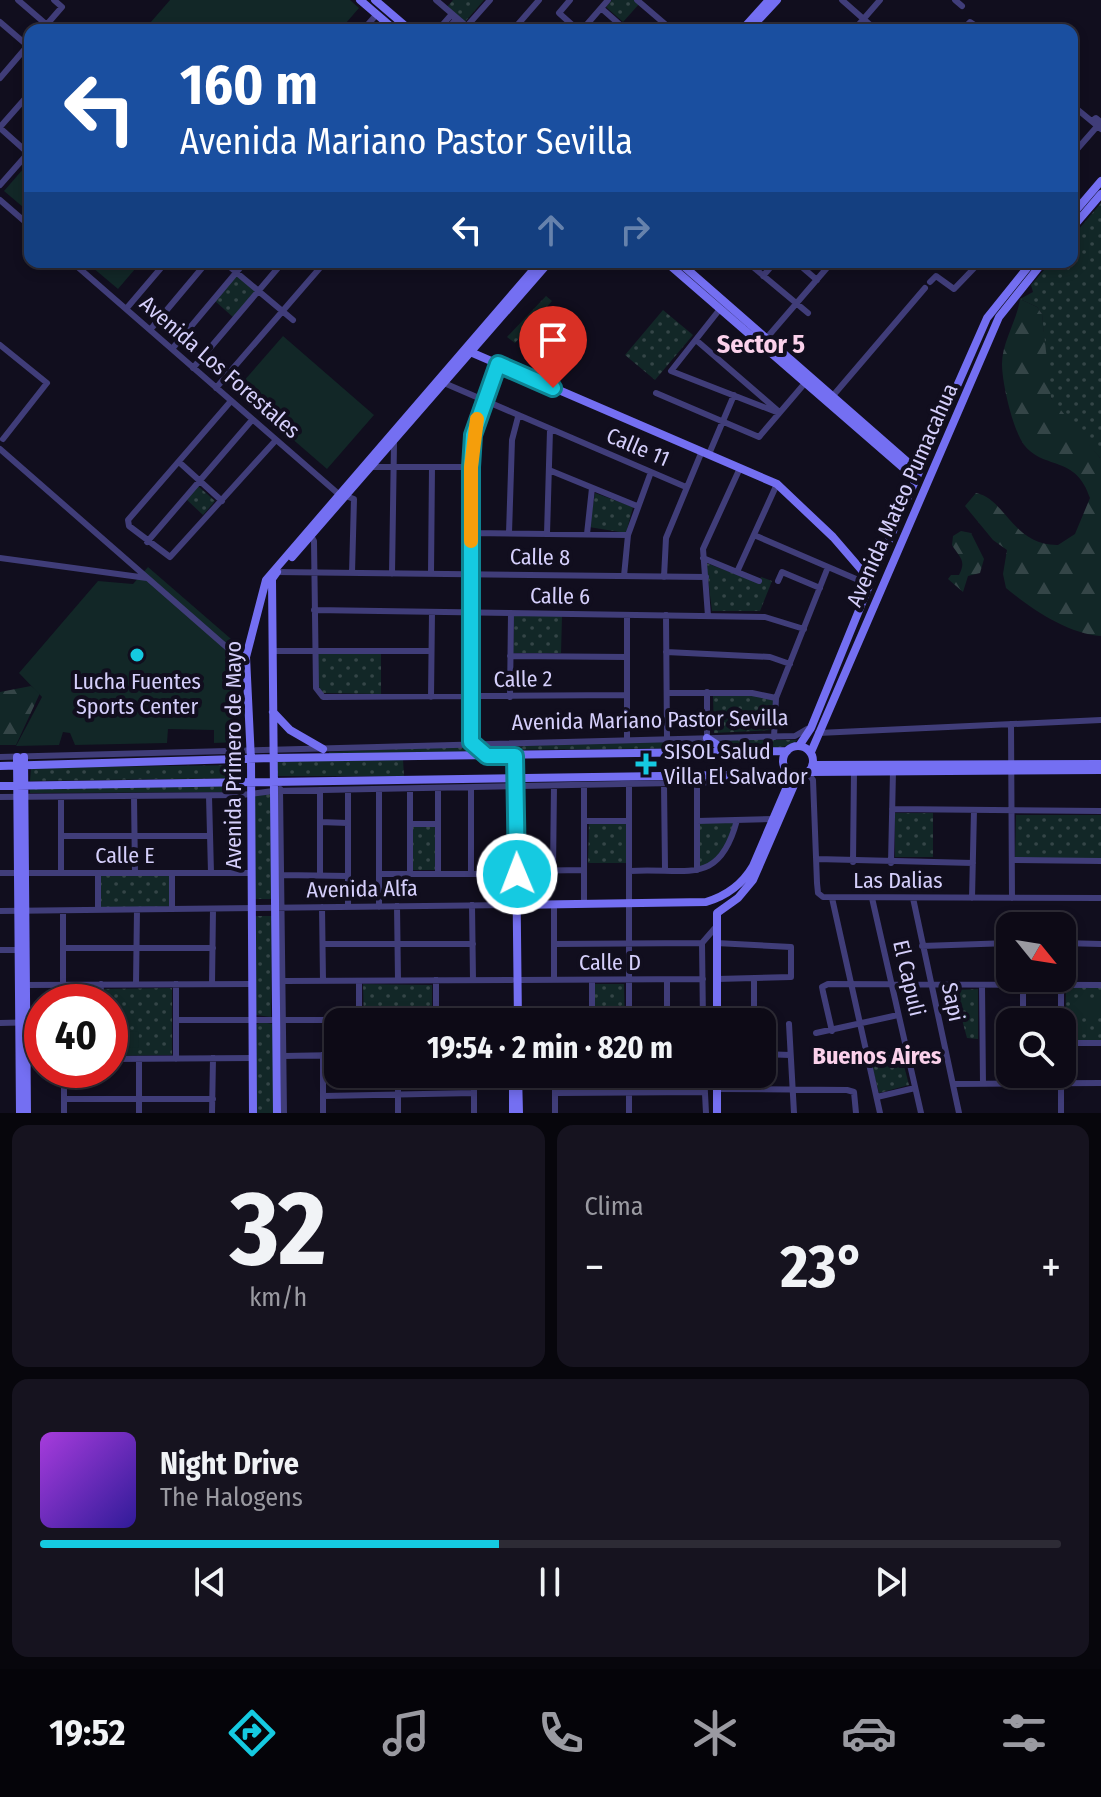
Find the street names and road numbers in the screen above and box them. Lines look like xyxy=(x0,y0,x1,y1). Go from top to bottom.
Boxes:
street label: Avenida Los Forestales xyxy=(134,290,306,444)
street label: Avenida Mateo Pumacahua xyxy=(840,379,964,611)
street label: Calle 11 xyxy=(602,422,674,472)
street label: Calle 8 xyxy=(510,543,570,571)
street label: Calle 6 xyxy=(530,582,590,610)
street label: Avenida Primero de Mayo xyxy=(220,641,247,869)
street label: Calle 2 xyxy=(493,665,553,693)
street label: Avenida Mariano Pastor Sevilla xyxy=(511,704,789,736)
street label: Calle E xyxy=(95,842,155,869)
street label: Las Dalias xyxy=(853,867,943,894)
street label: Avenida Alfa xyxy=(306,875,418,903)
street label: El Capuli xyxy=(887,937,931,1019)
street label: Calle D xyxy=(579,949,641,976)
street label: Sapi xyxy=(936,980,970,1024)

